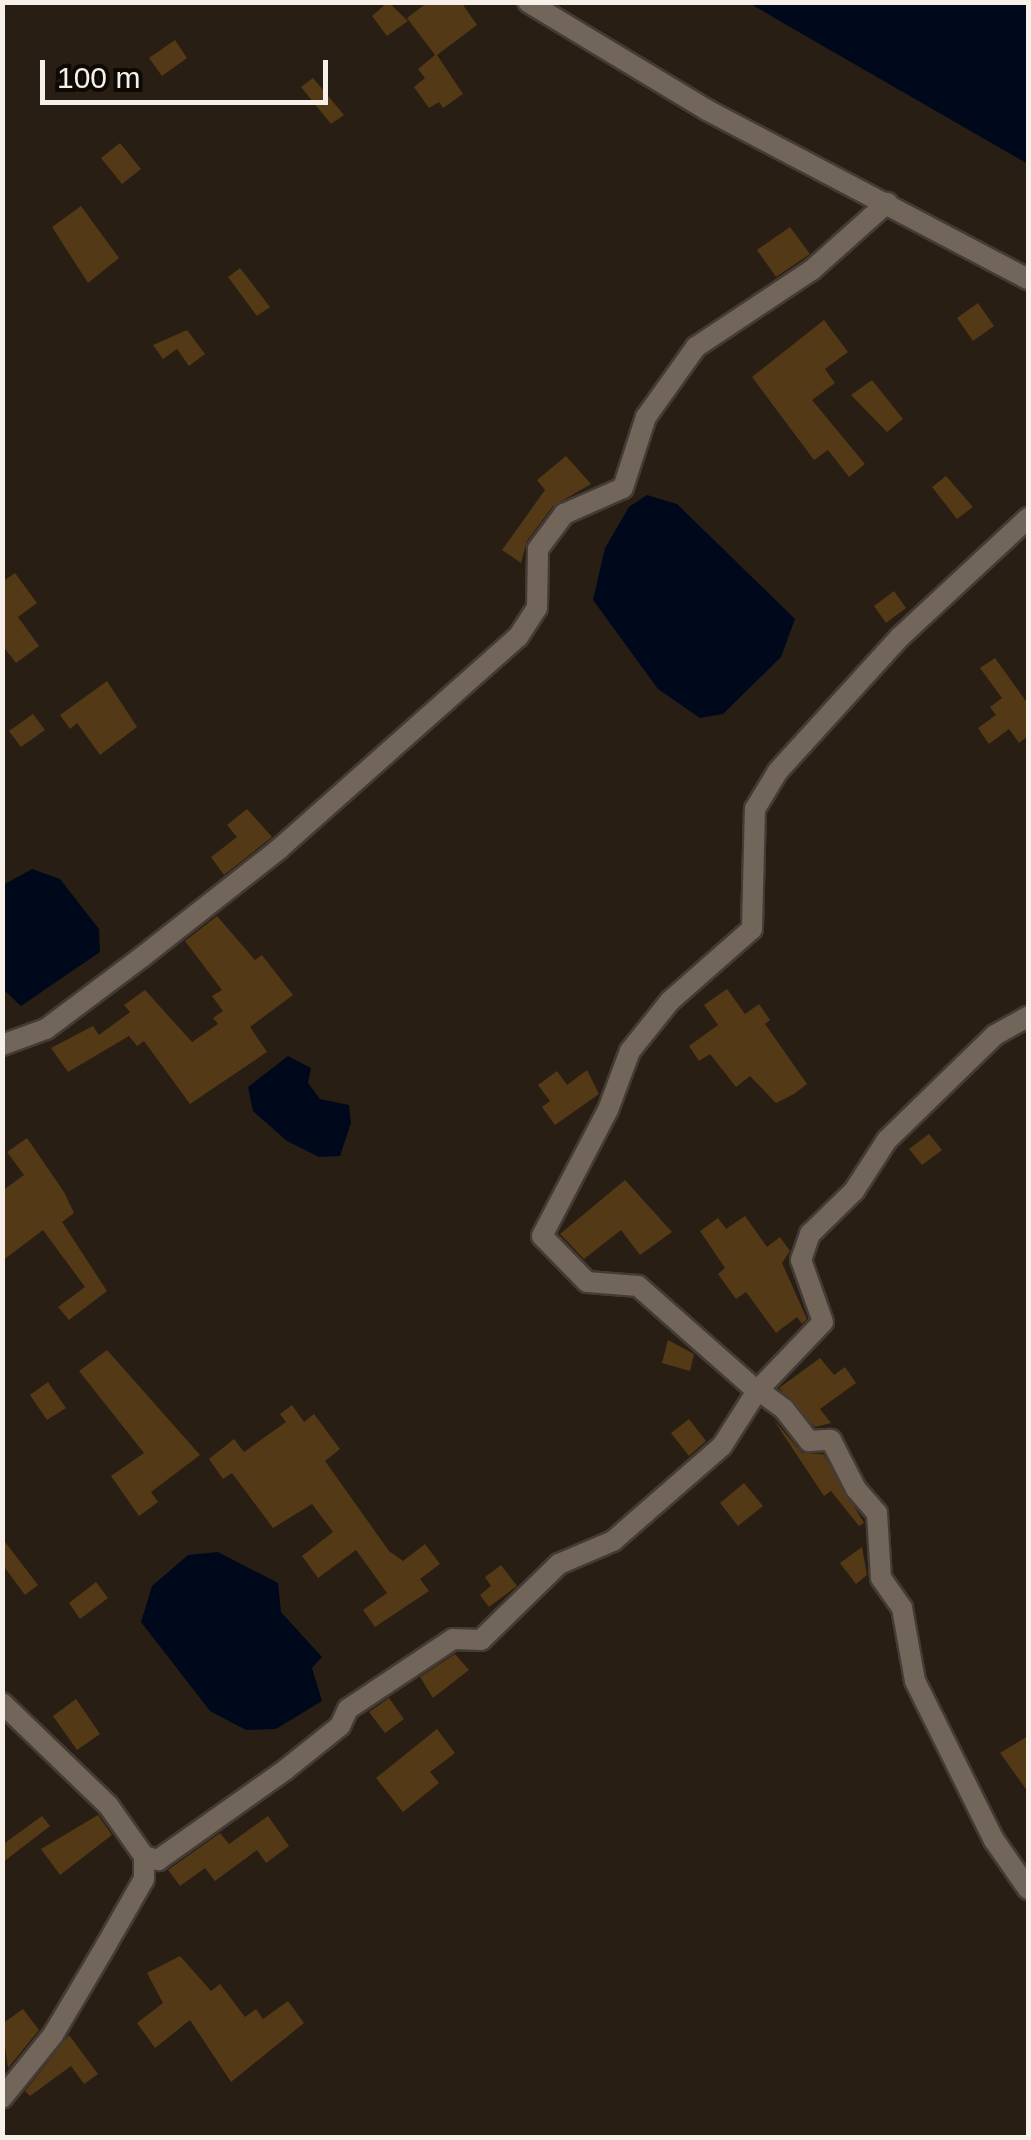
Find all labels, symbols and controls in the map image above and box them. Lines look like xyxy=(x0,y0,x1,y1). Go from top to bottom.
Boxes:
scale bar xyxy=(45,40,332,102)
text: 100 m xyxy=(57,61,140,94)

